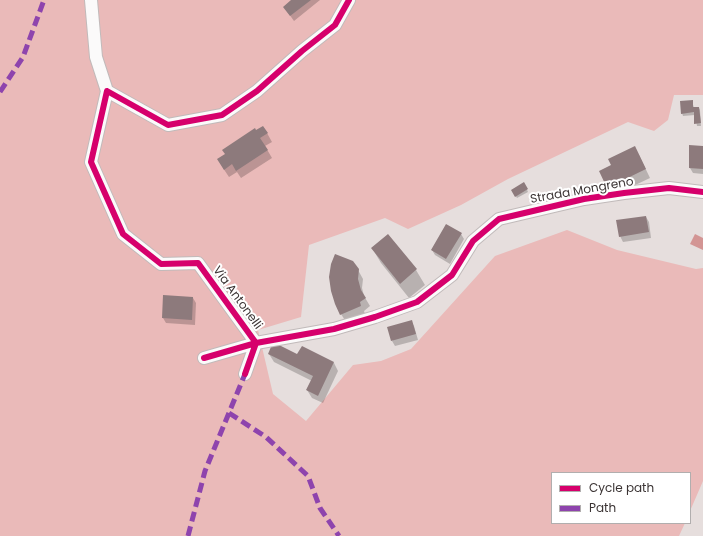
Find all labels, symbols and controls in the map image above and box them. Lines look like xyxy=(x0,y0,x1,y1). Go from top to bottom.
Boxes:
street label: Strada Mongreno xyxy=(529,175,635,207)
street label: Via Antonelli xyxy=(209,264,265,332)
legend xyxy=(551,472,691,524)
text: Cycle path xyxy=(589,479,654,496)
text: Path xyxy=(589,499,616,516)

